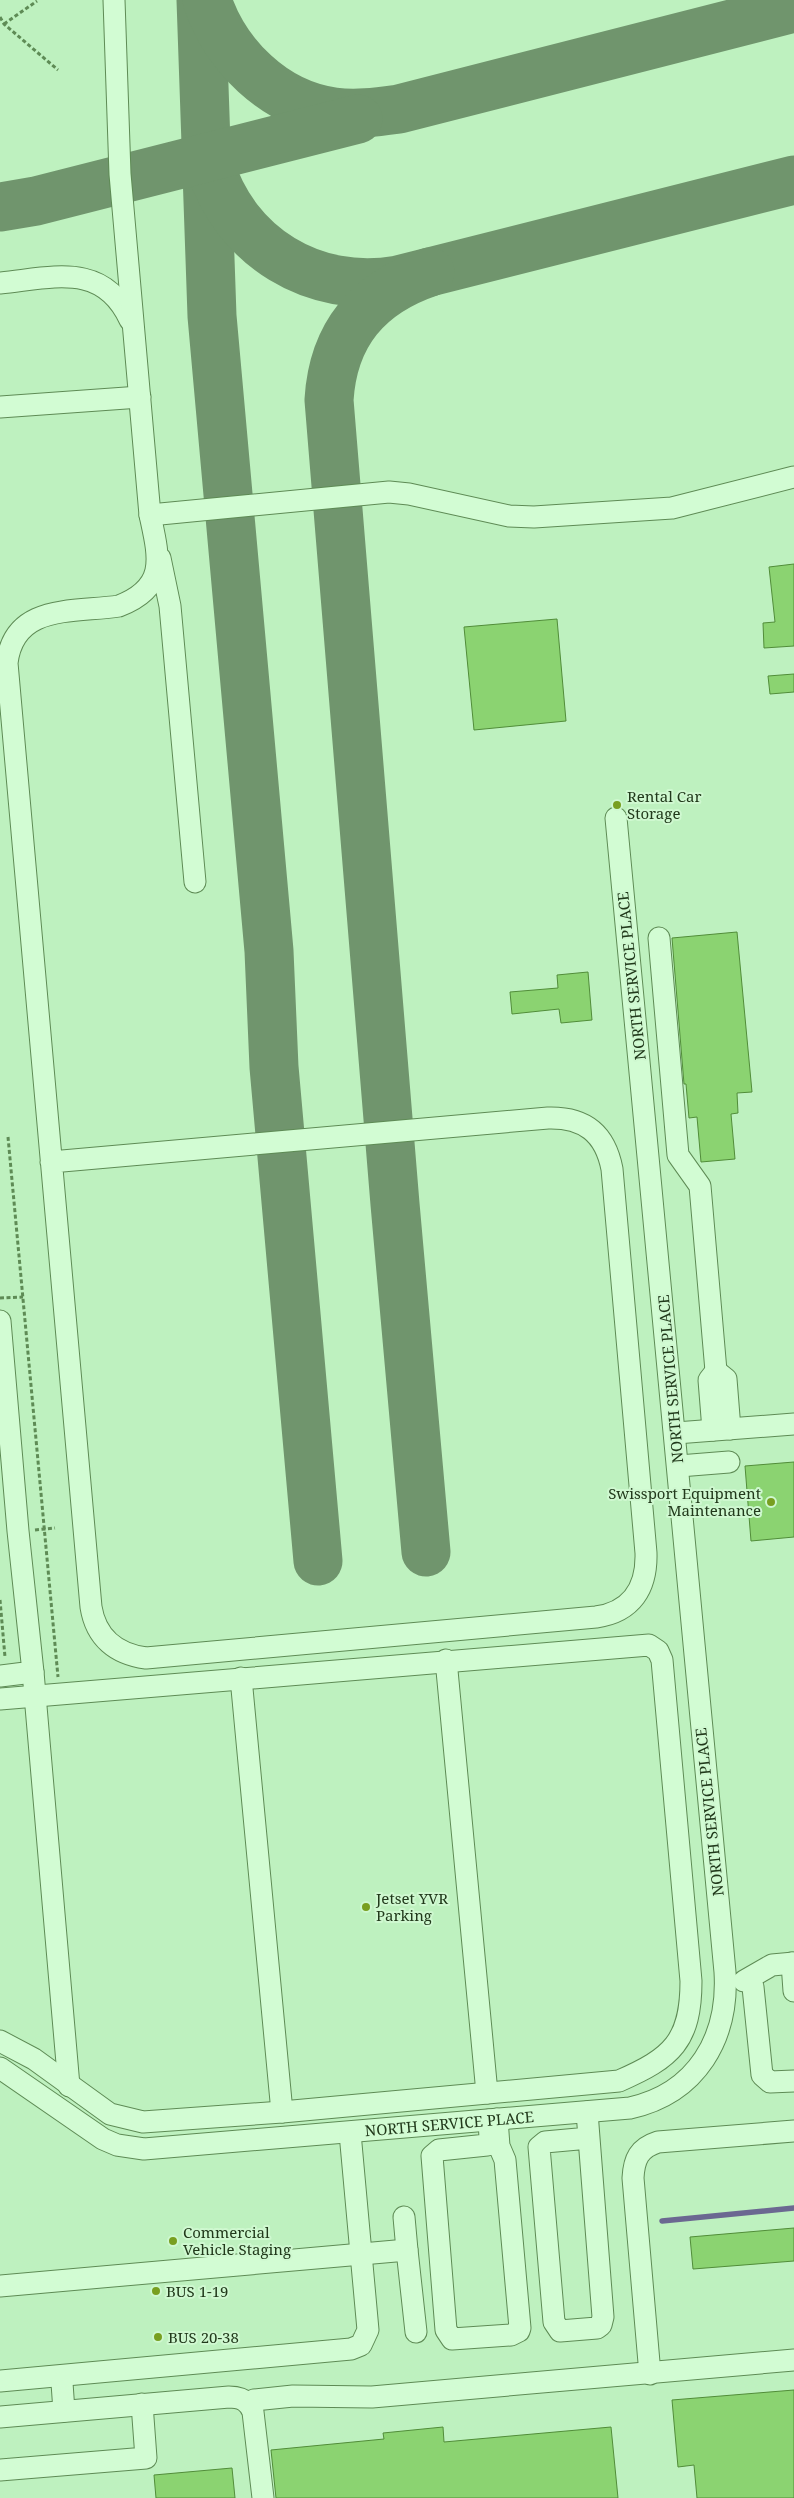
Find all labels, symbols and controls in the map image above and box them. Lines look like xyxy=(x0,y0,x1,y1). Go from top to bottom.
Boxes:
place label: Rental Car Storage xyxy=(627,786,702,823)
marker: Rental Car Storage xyxy=(611,799,623,811)
street label: NORTH SERVICE PLACE xyxy=(612,891,650,1061)
street label: NORTH SERVICE PLACE xyxy=(653,1294,687,1464)
place label: Swissport Equipment Maintenance xyxy=(608,1483,761,1520)
marker: Swissport Equipment Maintenance xyxy=(765,1496,777,1508)
street label: NORTH SERVICE PLACE xyxy=(690,1727,728,1897)
place label: Jetset YVR Parking xyxy=(375,1888,448,1925)
marker: Jetset YVR Parking xyxy=(360,1901,372,1913)
street label: NORTH SERVICE PLACE xyxy=(364,2106,535,2140)
place label: Commercial Vehicle Staging xyxy=(183,2222,291,2259)
marker: Commercial Vehicle Staging xyxy=(167,2235,179,2247)
place label: BUS 1-19 xyxy=(166,2281,228,2301)
marker: BUS 1-19 xyxy=(150,2285,162,2297)
place label: BUS 20-38 xyxy=(168,2327,239,2347)
marker: BUS 20-38 xyxy=(152,2331,164,2343)

